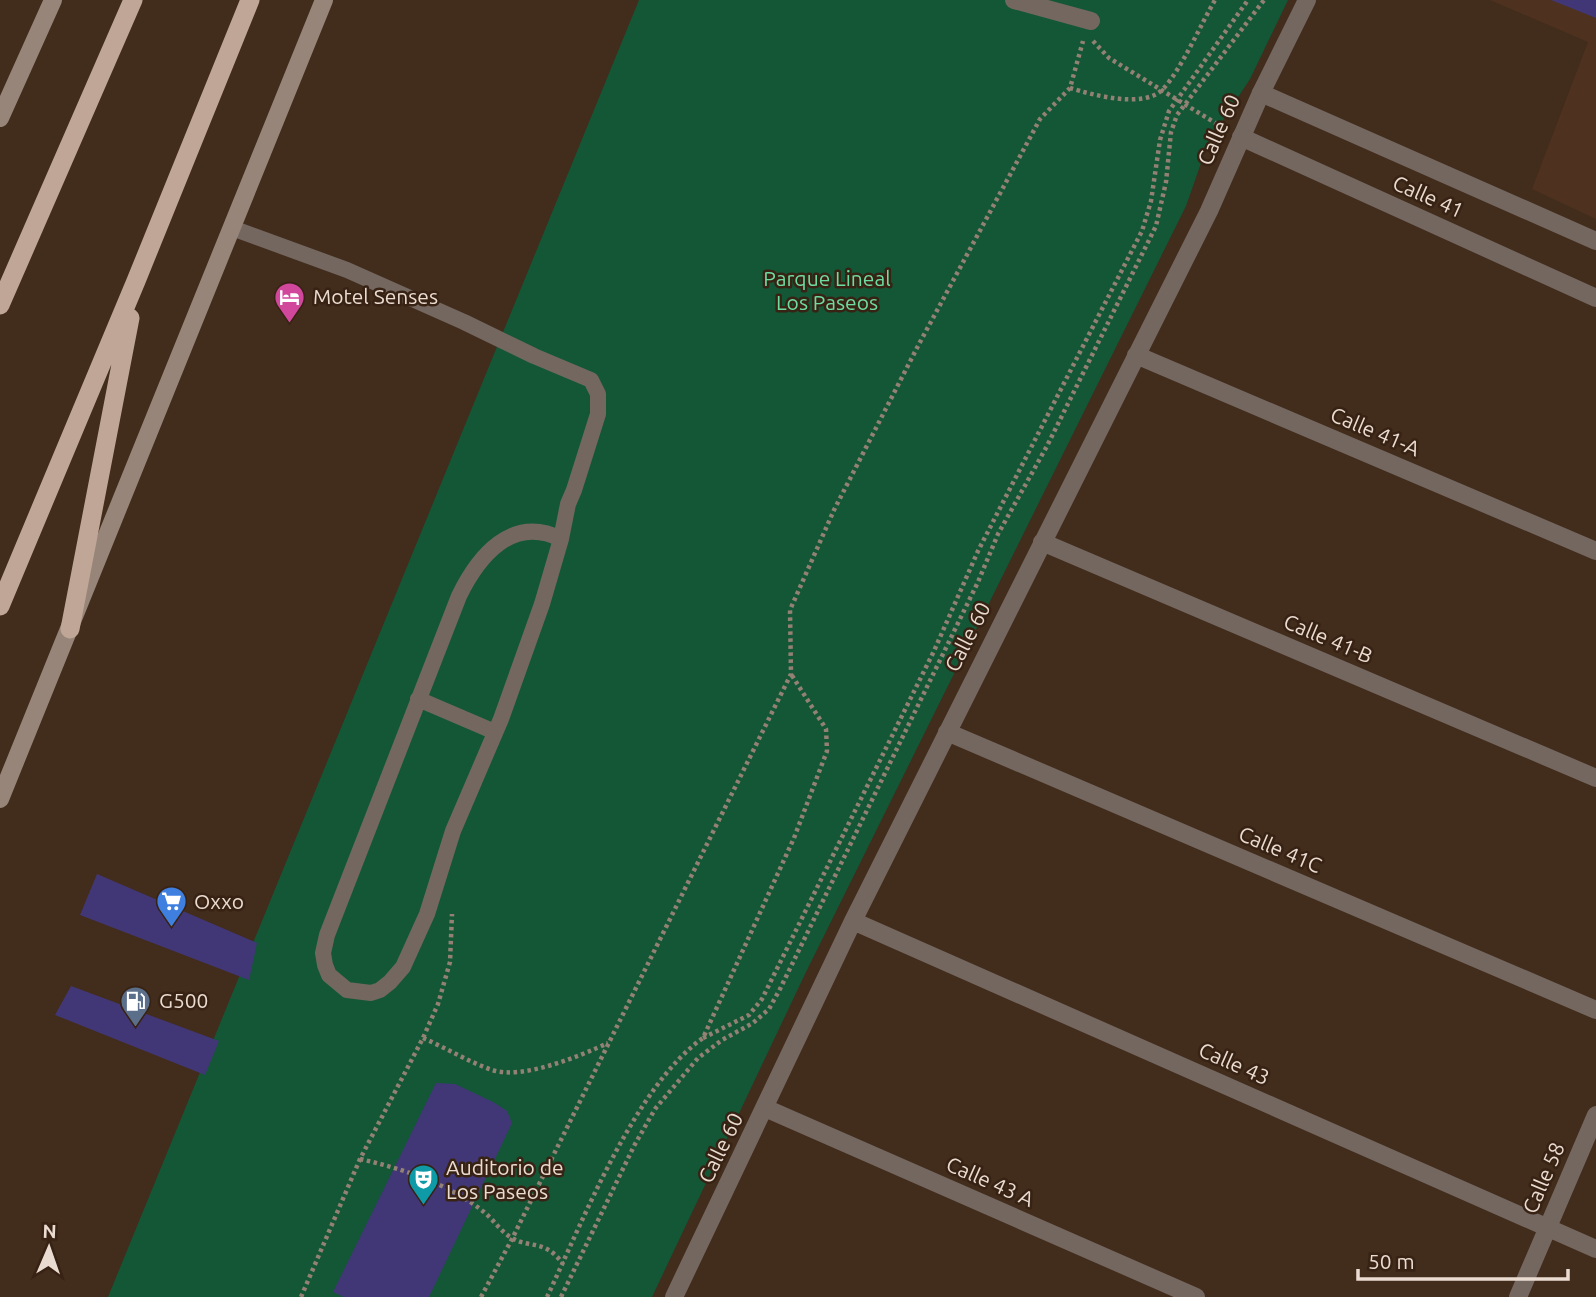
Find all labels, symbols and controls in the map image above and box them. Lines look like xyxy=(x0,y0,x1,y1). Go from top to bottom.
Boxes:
street label: Calle 60 xyxy=(1192,91,1244,169)
street label: Calle 41 xyxy=(1389,170,1467,222)
park label: Parque Lineal Los Paseos xyxy=(763,266,891,314)
hotel icon: Motel Senses xyxy=(273,280,307,324)
place label: Motel Senses xyxy=(313,284,438,308)
street label: Calle 41-A xyxy=(1327,402,1424,461)
street label: Calle 60 xyxy=(939,598,995,675)
street label: Calle 41-B xyxy=(1280,609,1376,668)
street label: Calle 41C xyxy=(1235,821,1326,877)
supermarket icon: Oxxo xyxy=(154,885,188,929)
place label: Oxxo xyxy=(194,889,244,913)
fuel station icon: G500 xyxy=(119,984,153,1028)
place label: G500 xyxy=(159,988,208,1012)
street label: Calle 43 xyxy=(1195,1037,1273,1089)
street label: Calle 60 xyxy=(693,1109,747,1186)
street label: Calle 58 xyxy=(1517,1139,1569,1217)
street label: Calle 43 A xyxy=(943,1151,1038,1211)
place label: Auditorio de Los Paseos xyxy=(446,1155,564,1203)
theatre icon: Auditorio de Los Paseos xyxy=(406,1163,440,1207)
north arrow xyxy=(14,1213,84,1283)
text: N xyxy=(42,1220,57,1242)
scale bar xyxy=(1358,1238,1568,1282)
text: 50 m xyxy=(1368,1249,1415,1273)

